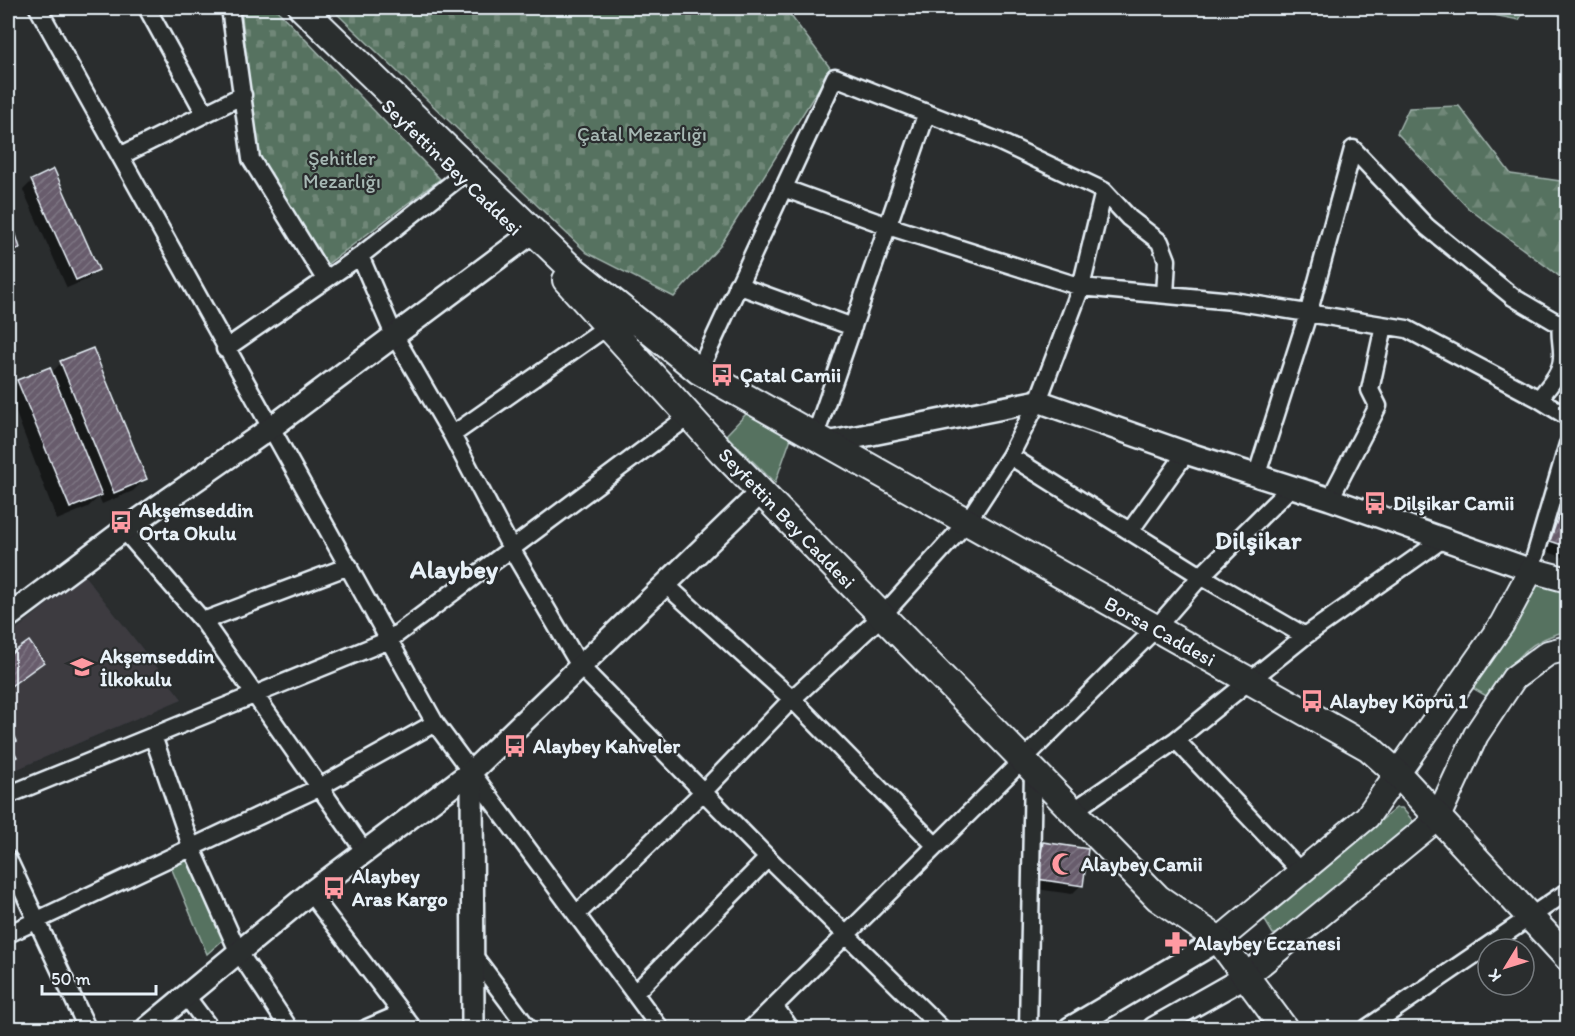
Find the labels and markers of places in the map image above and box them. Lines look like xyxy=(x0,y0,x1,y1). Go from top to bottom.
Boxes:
bus stop icon: Çatal Camii xyxy=(709,362,735,388)
place label: Çatal Camii xyxy=(740,363,841,388)
bus stop icon: Dilşikar Camii xyxy=(1362,490,1388,516)
place label: Dilşikar Camii xyxy=(1393,491,1514,516)
place label: Akşemseddin Orta Okulu xyxy=(138,498,254,545)
bus stop icon: Akşemseddin Orta Okulu xyxy=(108,509,134,535)
place label: Akşemseddin İlkokulu xyxy=(99,644,215,691)
school or university icon: Akşemseddin İlkokulu xyxy=(69,654,95,680)
bus stop icon: Alaybey Köprü 1 xyxy=(1299,688,1325,714)
place label: Alaybey Köprü 1 xyxy=(1329,689,1468,714)
bus stop icon: Alaybey Kahveler xyxy=(502,733,528,759)
place label: Alaybey Kahveler xyxy=(532,734,680,759)
mosque icon: Alaybey Camii xyxy=(1050,851,1076,877)
place label: Alaybey Camii xyxy=(1080,852,1203,877)
place label: Alaybey Aras Kargo xyxy=(351,864,448,912)
bus stop icon: Alaybey Aras Kargo xyxy=(321,875,347,901)
pharmacy icon: Alaybey Eczanesi xyxy=(1163,930,1189,956)
place label: Alaybey Eczanesi xyxy=(1193,931,1341,956)

